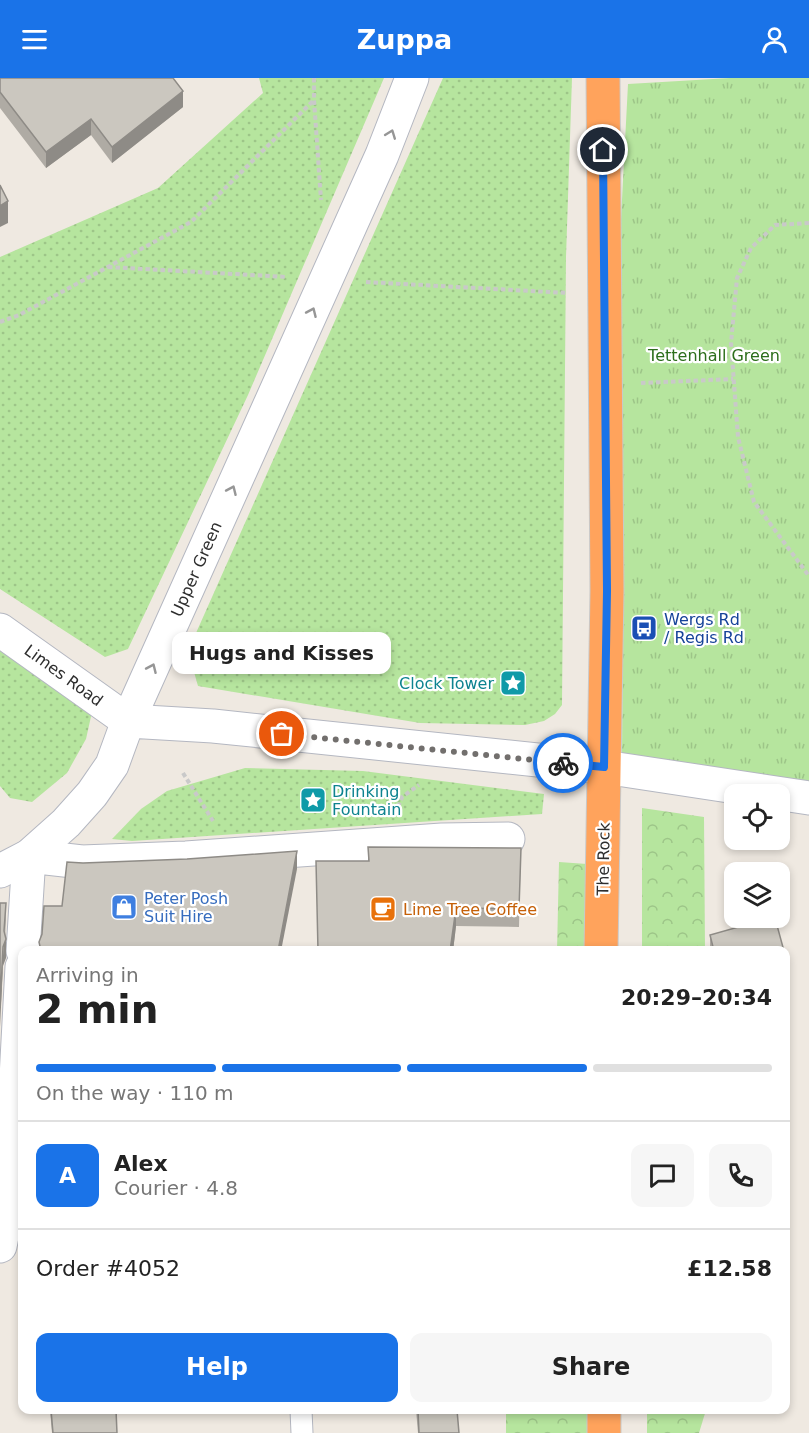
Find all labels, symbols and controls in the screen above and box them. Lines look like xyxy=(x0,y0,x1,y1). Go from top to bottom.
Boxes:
icon: menu xyxy=(18,23,51,56)
icon: person xyxy=(758,23,791,56)
text: Zuppa xyxy=(357,24,452,55)
pin xyxy=(577,124,628,175)
one-way arrow xyxy=(383,129,396,139)
icon: home xyxy=(586,133,619,166)
one-way arrow xyxy=(305,307,317,318)
park label: Tettenhall Green xyxy=(647,346,780,365)
one-way arrow xyxy=(225,485,237,496)
street label: Upper Green xyxy=(167,519,226,620)
place label: Wergs Rd / Regis Rd xyxy=(664,610,744,647)
bus stop icon: Wergs Rd / Regis Rd xyxy=(629,613,659,643)
callout: Hugs and Kisses xyxy=(172,632,392,674)
street label: Limes Road xyxy=(21,641,107,710)
text: Hugs and Kisses xyxy=(189,641,374,665)
one-way arrow xyxy=(145,663,157,674)
place icon: Clock Tower xyxy=(498,668,528,698)
place label: Clock Tower xyxy=(399,674,494,693)
pin xyxy=(256,708,307,759)
icon: bag xyxy=(265,717,298,750)
courier xyxy=(533,733,593,793)
icon: bike xyxy=(547,747,580,780)
place label: Drinking Fountain xyxy=(332,782,401,819)
map controls xyxy=(724,784,790,928)
button: locate xyxy=(724,784,790,850)
place icon: Drinking Fountain xyxy=(298,785,328,815)
street label: The Rock xyxy=(593,822,614,897)
button: layers xyxy=(724,862,790,928)
place label: Peter Posh Suit Hire xyxy=(144,889,228,926)
shop icon: Peter Posh Suit Hire xyxy=(109,892,139,922)
cafe icon: Lime Tree Coffee xyxy=(368,894,398,924)
place label: Lime Tree Coffee xyxy=(403,900,537,919)
text: Arriving in xyxy=(36,963,139,987)
text: 20:29–20:34 xyxy=(621,985,772,1010)
text: 2 min xyxy=(36,987,158,1032)
text: On the way · 110 m xyxy=(36,1081,234,1105)
button: chat xyxy=(631,1144,694,1207)
button: phone xyxy=(709,1144,772,1207)
text: Alex xyxy=(114,1151,168,1176)
text: A xyxy=(59,1163,76,1188)
text: Courier · 4.8 xyxy=(114,1176,238,1200)
text: Order #4052 xyxy=(36,1256,180,1281)
text: £12.58 xyxy=(687,1256,772,1281)
button: Help xyxy=(36,1333,398,1402)
button: Share xyxy=(410,1333,772,1402)

